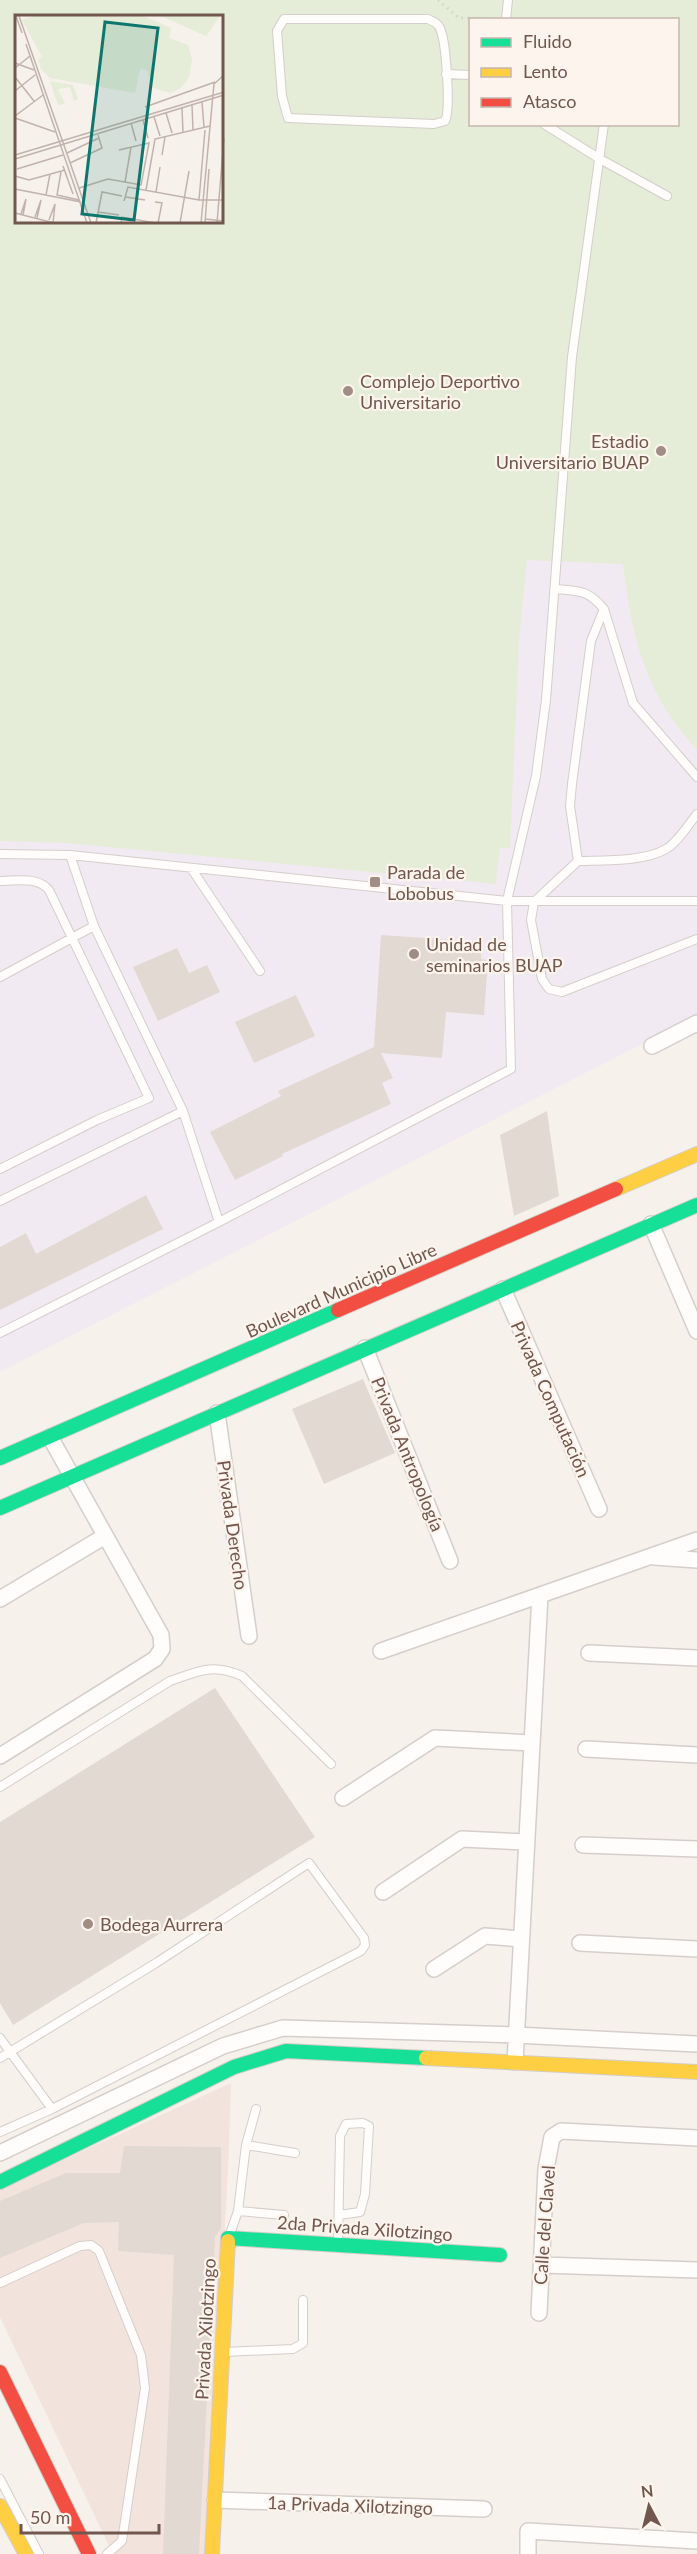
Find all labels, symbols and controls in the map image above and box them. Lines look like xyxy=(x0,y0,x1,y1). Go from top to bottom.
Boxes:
inset map xyxy=(15,15,224,224)
legend xyxy=(469,18,679,126)
text: Fluido xyxy=(523,30,572,52)
text: Lento xyxy=(523,60,568,82)
text: Atasco xyxy=(523,90,576,112)
place label: Complejo Deportivo Universitario xyxy=(360,370,520,413)
marker: Complejo Deportivo Universitario xyxy=(341,384,355,398)
place label: Estadio Universitario BUAP xyxy=(496,430,649,473)
marker: Estadio Universitario BUAP xyxy=(654,444,668,458)
place label: Parada de Lobobus xyxy=(387,861,465,904)
marker: Parada de Lobobus xyxy=(368,875,382,889)
place label: Unidad de seminarios BUAP xyxy=(426,933,563,976)
marker: Unidad de seminarios BUAP xyxy=(407,947,421,961)
street label: Boulevard Municipio Libre xyxy=(242,1238,440,1342)
street label: Privada Computación xyxy=(507,1317,595,1481)
street label: Privada Antropología xyxy=(367,1373,449,1535)
street label: Privada Derecho xyxy=(213,1459,253,1591)
place label: Bodega Aurrera xyxy=(100,1913,223,1935)
marker: Bodega Aurrera xyxy=(81,1917,95,1931)
street label: Calle del Clavel xyxy=(529,2164,559,2286)
street label: 2da Privada Xilotzingo xyxy=(276,2211,454,2245)
street label: Privada Xilotzingo xyxy=(190,2258,220,2400)
north arrow xyxy=(619,2476,679,2536)
text: N xyxy=(640,2480,654,2501)
street label: 1a Privada Xilotzingo xyxy=(267,2491,433,2519)
scale bar xyxy=(21,2497,159,2535)
text: 50 m xyxy=(30,2506,70,2528)

